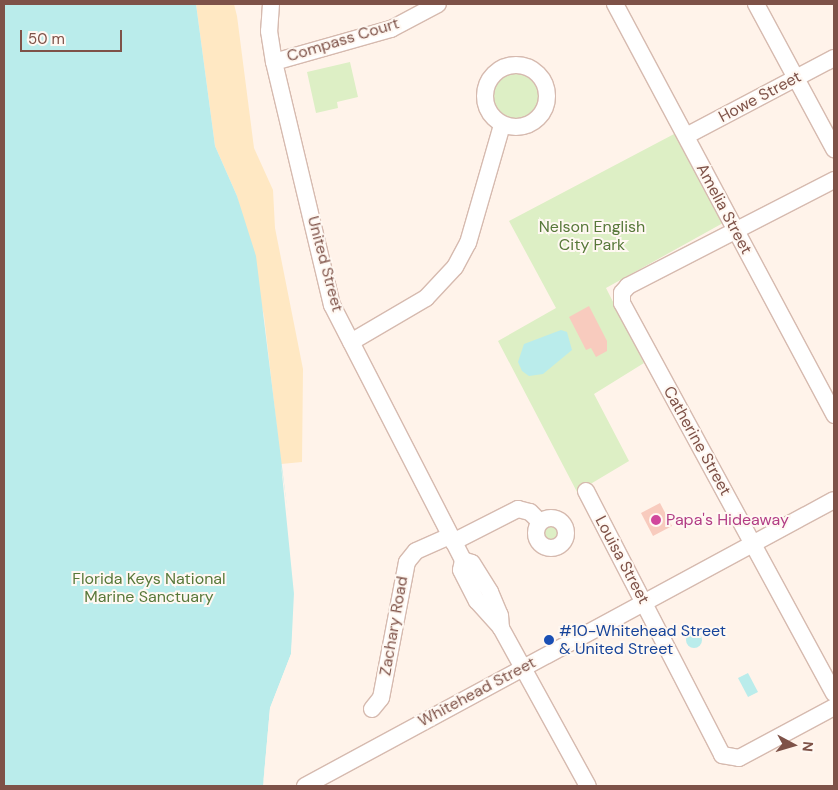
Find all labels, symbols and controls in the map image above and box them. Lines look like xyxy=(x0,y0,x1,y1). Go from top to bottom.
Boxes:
street label: Compass Court xyxy=(284,14,402,66)
scale bar xyxy=(22,20,125,52)
text: 50 m xyxy=(28,29,65,49)
street label: Howe Street xyxy=(715,67,805,127)
street label: Amelia Street xyxy=(692,160,756,258)
street label: United Street xyxy=(303,214,347,314)
park label: Nelson English City Park xyxy=(539,217,645,255)
street label: Catherine Street xyxy=(659,383,735,499)
place label: Papa's Hideaway xyxy=(666,510,789,530)
street label: Louisa Street xyxy=(591,513,653,607)
marker: Papa's Hideaway xyxy=(650,514,662,526)
park label: Florida Keys National Marine Sanctuary xyxy=(72,569,226,607)
street label: Zachary Road xyxy=(376,575,412,677)
place label: #10-Whitehead Street & United Street xyxy=(559,621,726,659)
marker: #10-Whitehead Street & United Street xyxy=(543,634,555,646)
street label: Whitehead Street xyxy=(415,653,539,731)
north arrow xyxy=(768,720,818,770)
text: N xyxy=(798,741,817,753)

